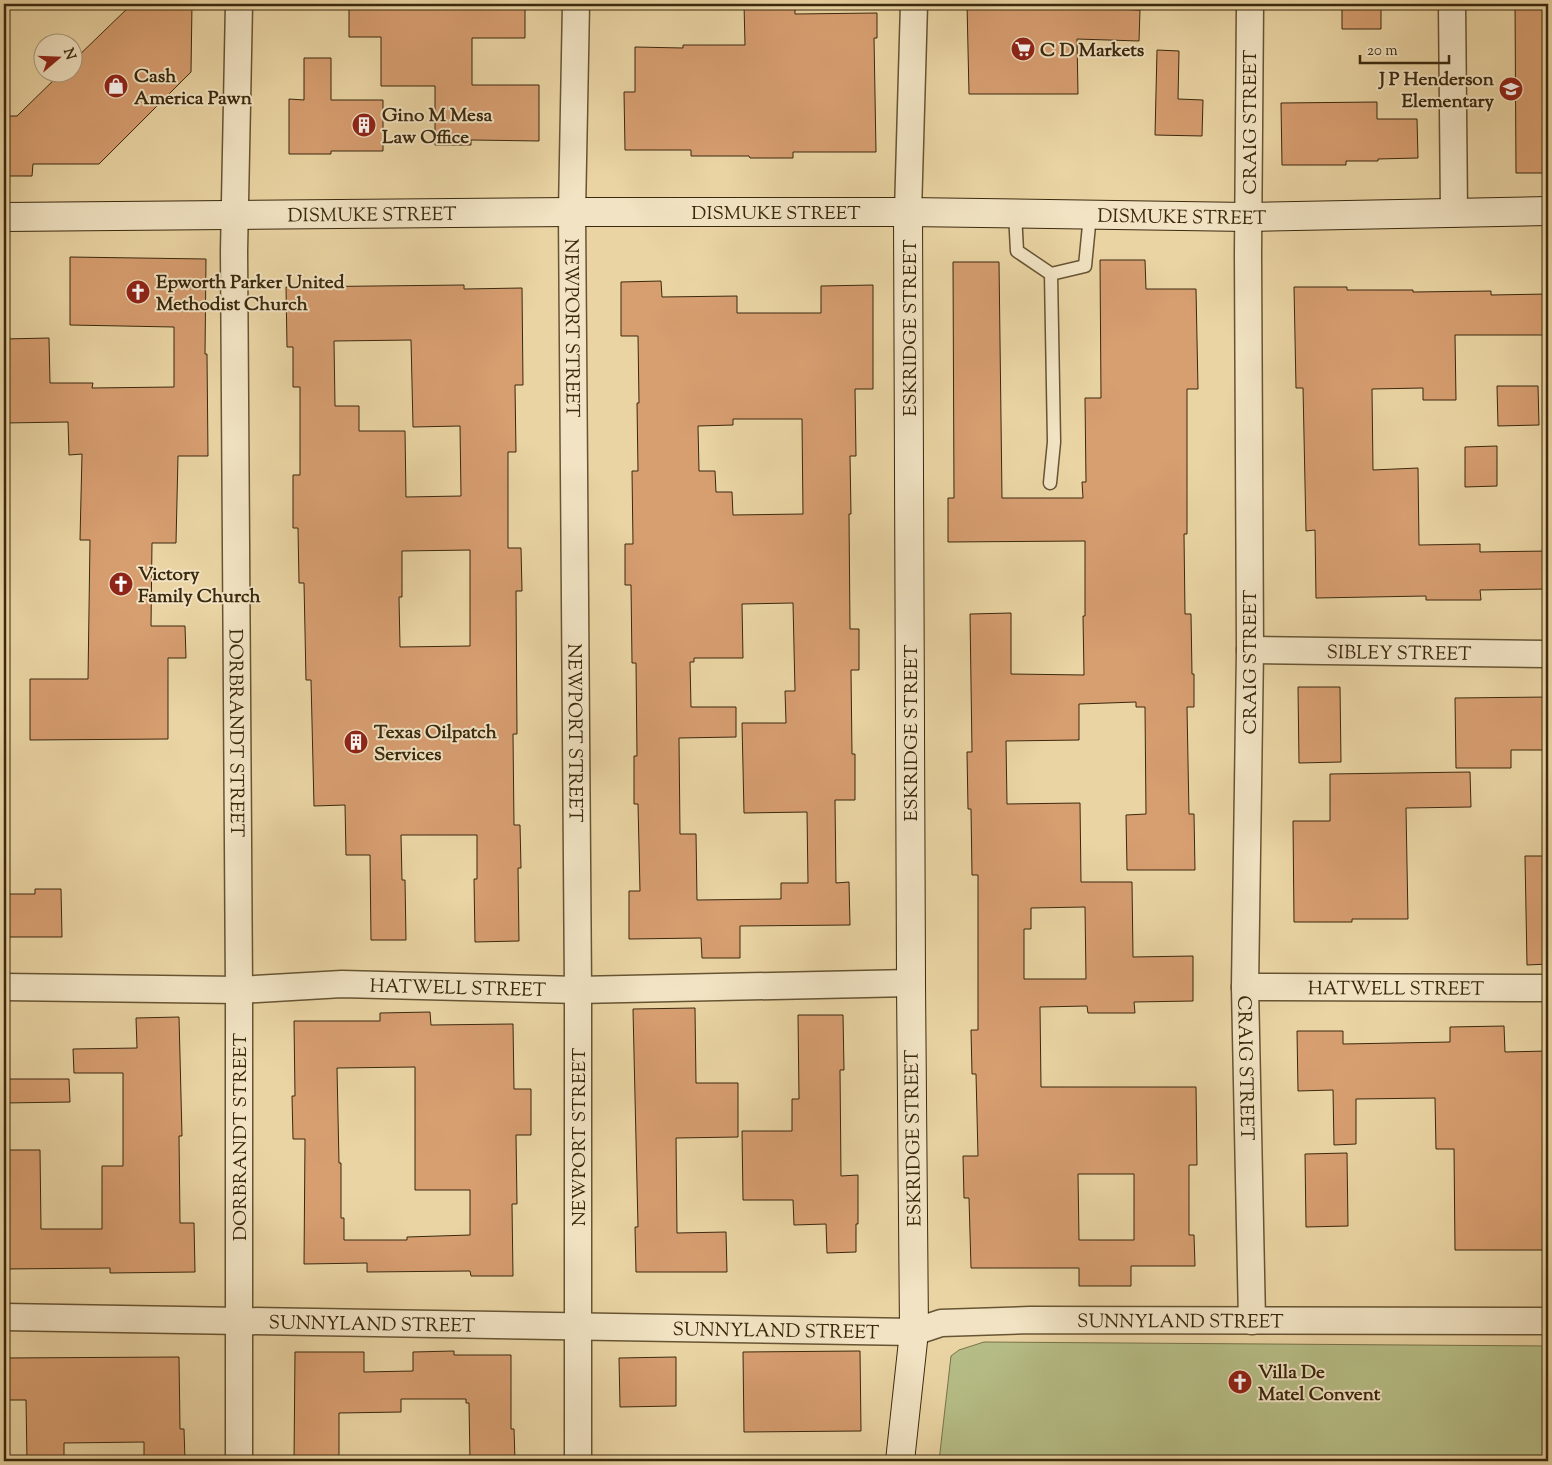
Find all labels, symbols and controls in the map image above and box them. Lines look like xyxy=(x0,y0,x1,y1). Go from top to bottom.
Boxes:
north arrow xyxy=(32,32,82,82)
scale bar xyxy=(1360,32,1448,64)
supermarket icon: C D Markets xyxy=(1010,36,1036,62)
place label: C D Markets xyxy=(1040,38,1145,65)
text: 20 m xyxy=(1367,41,1398,62)
text: N xyxy=(57,46,80,63)
street label: CRAIG STREET xyxy=(1238,50,1265,194)
place label: Cash America Pawn xyxy=(134,64,253,113)
place label: J P Henderson Elementary xyxy=(1377,67,1495,116)
shop icon: Cash America Pawn xyxy=(103,73,129,99)
school or university icon: J P Henderson Elementary xyxy=(1498,76,1524,102)
place label: Gino M Mesa Law Office xyxy=(382,103,492,152)
building icon: Gino M Mesa Law Office xyxy=(351,112,377,138)
street label: DISMUKE STREET xyxy=(691,201,861,228)
street label: DISMUKE STREET xyxy=(287,202,457,231)
street label: DISMUKE STREET xyxy=(1097,204,1267,233)
street label: NEWPORT STREET xyxy=(556,238,585,417)
street label: ESKRIDGE STREET xyxy=(898,239,925,417)
place label: Epworth Parker United Methodist Church xyxy=(156,270,345,319)
church icon: Epworth Parker United Methodist Church xyxy=(125,279,151,305)
place label: Victory Family Church xyxy=(138,562,262,611)
church icon: Victory Family Church xyxy=(108,571,134,597)
street label: CRAIG STREET xyxy=(1238,590,1265,734)
street label: DORBRANDT STREET xyxy=(221,629,249,837)
street label: SIBLEY STREET xyxy=(1326,640,1472,669)
street label: NEWPORT STREET xyxy=(559,643,588,822)
street label: ESKRIDGE STREET xyxy=(899,644,926,822)
place label: Texas Oilpatch Services xyxy=(374,720,498,769)
building icon: Texas Oilpatch Services xyxy=(343,729,369,755)
street label: HATWELL STREET xyxy=(369,974,546,1005)
street label: HATWELL STREET xyxy=(1308,976,1484,1004)
street label: CRAIG STREET xyxy=(1229,995,1259,1141)
street label: DORBRANDT STREET xyxy=(228,1033,255,1241)
street label: NEWPORT STREET xyxy=(567,1048,594,1226)
street label: ESKRIDGE STREET xyxy=(899,1049,930,1227)
street label: SUNNYLAND STREET xyxy=(1077,1309,1284,1336)
street label: SUNNYLAND STREET xyxy=(268,1310,475,1341)
street label: SUNNYLAND STREET xyxy=(672,1317,879,1347)
place label: Villa De Matel Convent xyxy=(1258,1360,1381,1409)
church icon: Villa De Matel Convent xyxy=(1227,1369,1253,1395)

